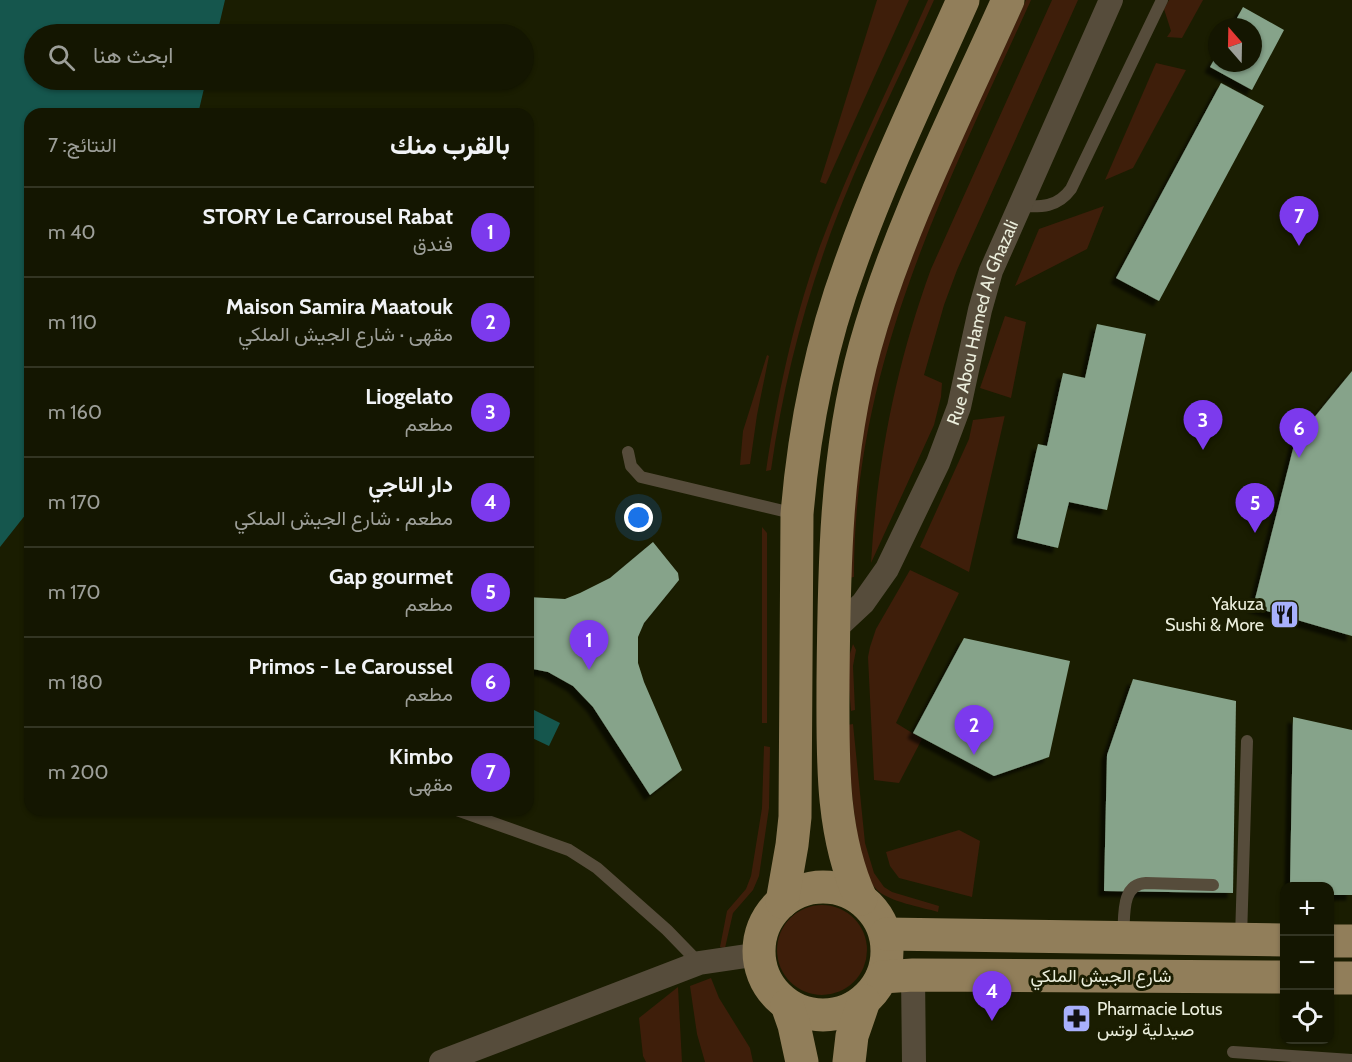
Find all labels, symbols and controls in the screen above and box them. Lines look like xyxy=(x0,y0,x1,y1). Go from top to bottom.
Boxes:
north arrow xyxy=(1208,18,1262,72)
search box xyxy=(24,24,534,90)
icon: search xyxy=(45,41,78,74)
text: ابحث هنا xyxy=(93,42,173,69)
text: بالقرب منك xyxy=(390,129,510,161)
text: النتائج: 7 xyxy=(48,133,117,157)
pin: 7 xyxy=(1280,196,1318,246)
text: STORY Le Carrousel Rabat xyxy=(202,203,453,230)
street label: Rue Abou Hamed Al Ghazali xyxy=(942,217,1023,428)
text: 40 m xyxy=(48,220,96,244)
text: 1 xyxy=(487,220,494,244)
text: فندق xyxy=(413,232,453,256)
text: Maison Samira Maatouk xyxy=(226,293,453,320)
text: 110 m xyxy=(48,310,97,334)
text: 2 xyxy=(485,310,496,334)
text: مقهى · شارع الجيش الملكي xyxy=(238,322,453,346)
text: Liogelato xyxy=(365,383,453,410)
text: 160 m xyxy=(48,400,102,424)
text: 3 xyxy=(485,400,496,424)
pin: 3 xyxy=(1184,400,1222,450)
pin: 6 xyxy=(1280,408,1318,458)
text: مطعم xyxy=(405,412,453,436)
text: دار الناجي xyxy=(368,471,453,498)
pin: 5 xyxy=(1236,484,1274,533)
text: 170 m xyxy=(48,490,100,514)
text: 4 xyxy=(484,490,497,514)
your location xyxy=(624,503,653,532)
text: مطعم · شارع الجيش الملكي xyxy=(234,506,453,530)
text: Gap gourmet xyxy=(329,563,453,590)
text: 170 m xyxy=(48,580,100,604)
text: 5 xyxy=(485,580,496,604)
text: مطعم xyxy=(405,592,453,616)
place label: Yakuza Sushi & More xyxy=(1165,593,1264,636)
restaurant icon: Yakuza Sushi & More xyxy=(1269,598,1301,630)
pin: 1 xyxy=(570,620,608,670)
text: Primos - Le Caroussel xyxy=(248,653,453,680)
text: 180 m xyxy=(48,670,103,694)
text: 6 xyxy=(485,670,496,694)
text: مطعم xyxy=(405,682,453,706)
pin: 2 xyxy=(954,706,994,755)
text: Kimbo xyxy=(389,743,453,770)
text: 200 m xyxy=(48,760,108,784)
text: 7 xyxy=(485,760,496,784)
text: مقهى xyxy=(409,772,453,796)
map controls xyxy=(1280,882,1334,1044)
button: + xyxy=(1280,882,1334,936)
button: − xyxy=(1280,936,1334,990)
street label: شارع الجيش الملكي xyxy=(1031,965,1172,991)
pin: 4 xyxy=(972,972,1012,1021)
button: locate xyxy=(1280,990,1334,1044)
place label: Pharmacie Lotus صيدلية لوتس xyxy=(1097,998,1223,1041)
pharmacy icon: Pharmacie Lotus صيدلية لوتس xyxy=(1060,1003,1092,1035)

